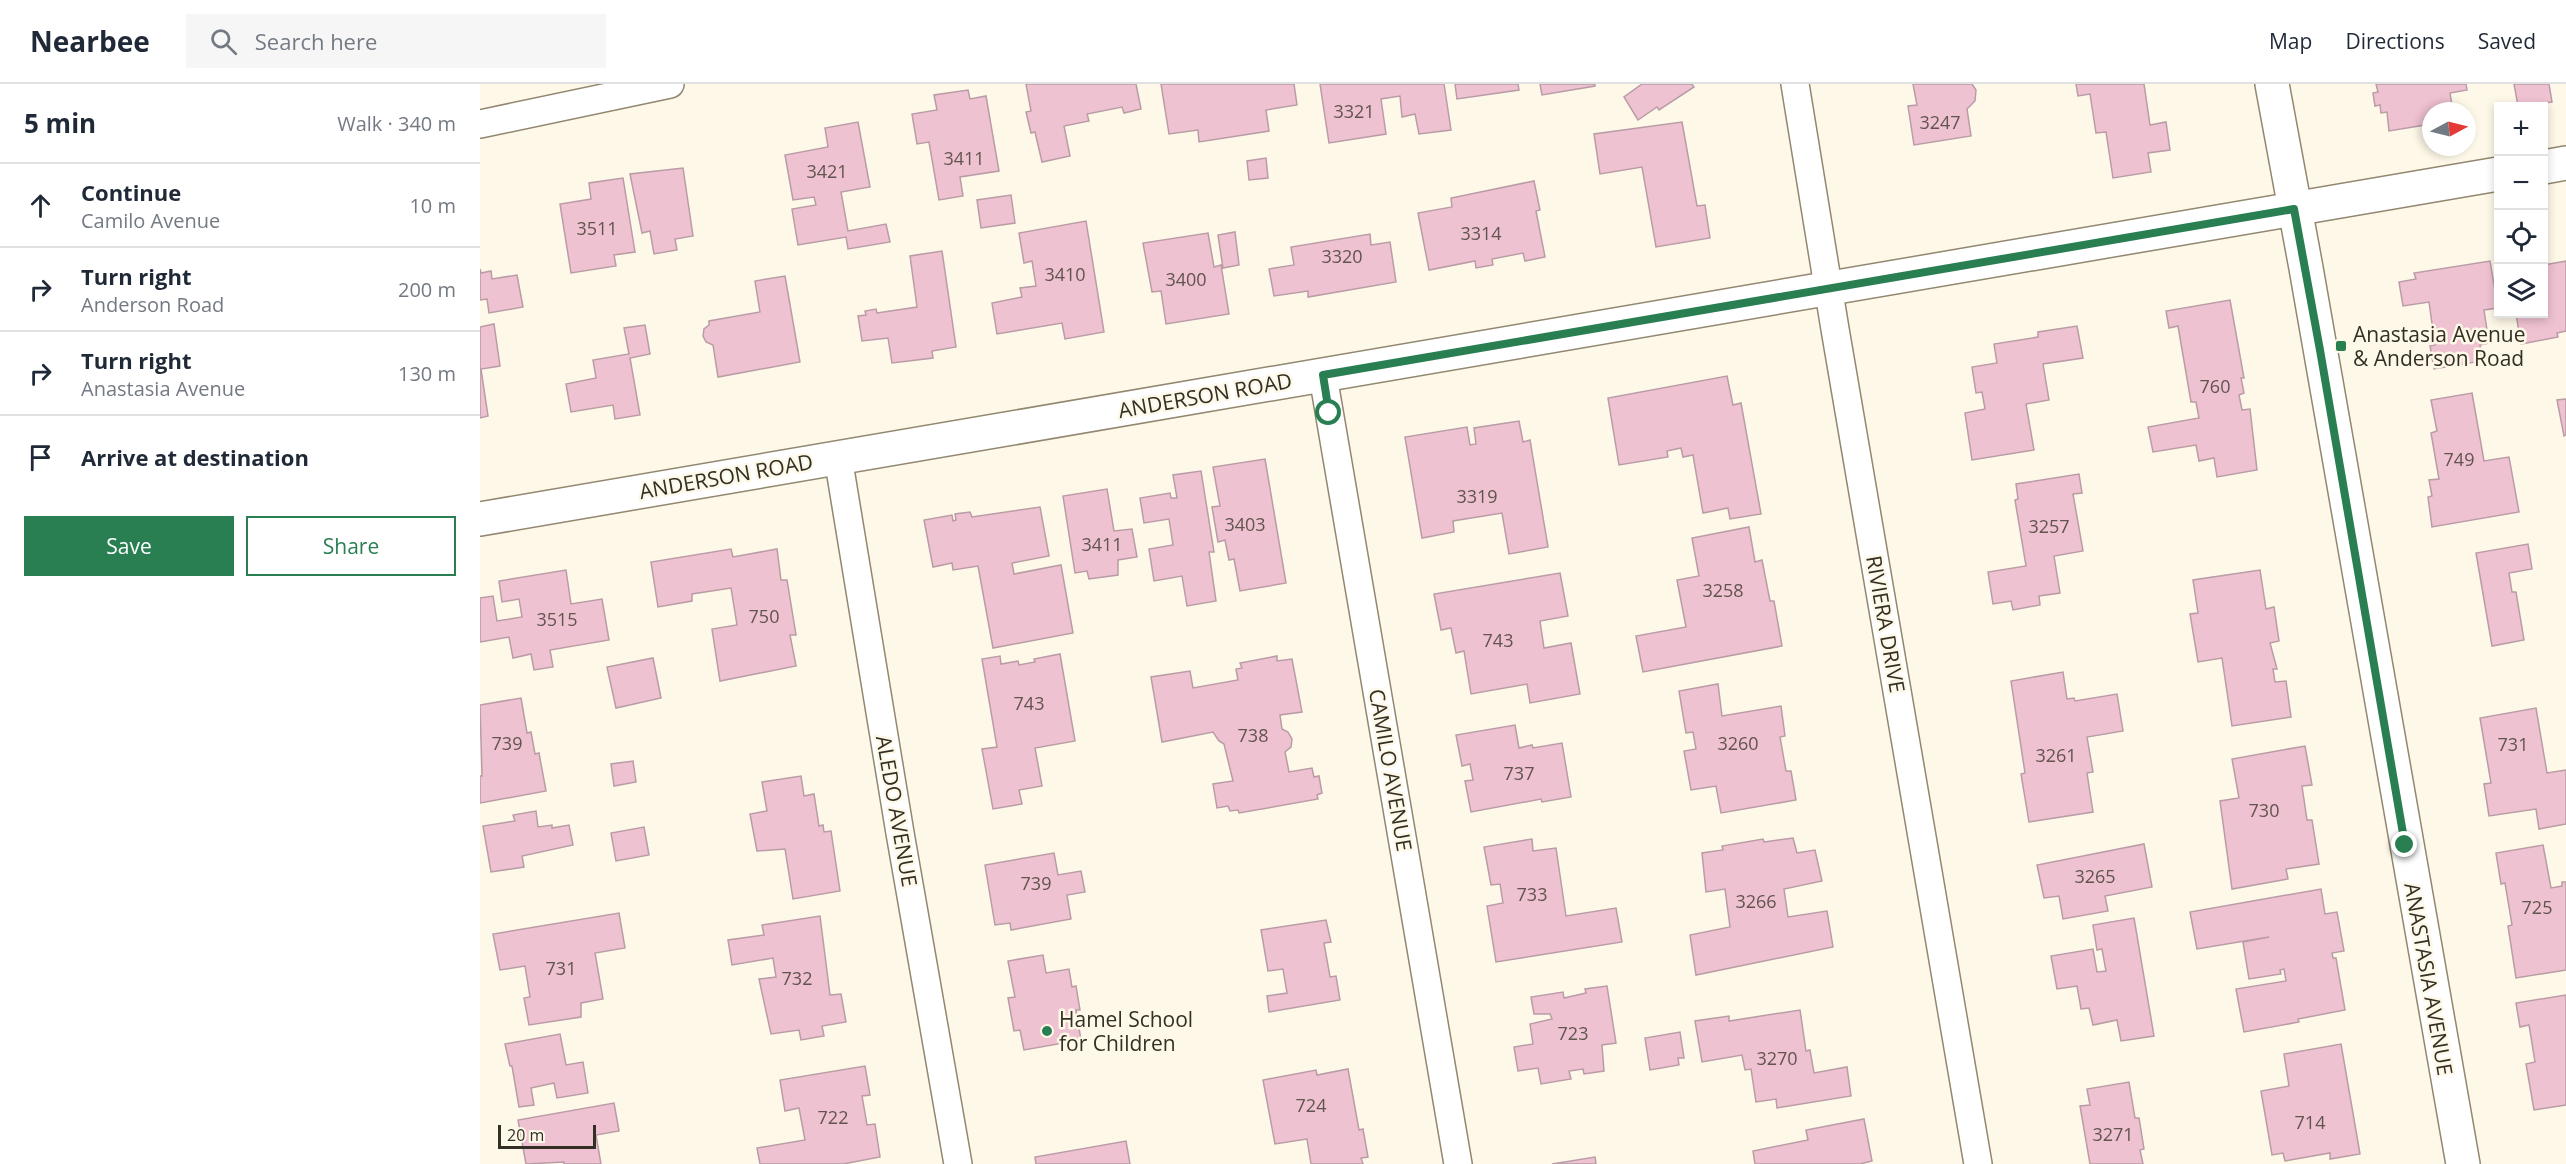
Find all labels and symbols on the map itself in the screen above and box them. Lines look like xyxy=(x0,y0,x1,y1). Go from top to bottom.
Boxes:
house number: 3321 xyxy=(1333,99,1375,123)
north arrow xyxy=(2422,102,2476,156)
house number: 3247 xyxy=(1919,110,1961,134)
house number: 3411 xyxy=(943,146,985,170)
house number: 3421 xyxy=(806,159,848,183)
house number: 3511 xyxy=(576,216,618,240)
house number: 3314 xyxy=(1460,221,1502,245)
house number: 3320 xyxy=(1321,244,1363,268)
house number: 3410 xyxy=(1044,262,1086,286)
house number: 3400 xyxy=(1165,267,1207,291)
place label: Anastasia Avenue & Anderson Road xyxy=(2353,320,2526,372)
marker: Anastasia Avenue & Anderson Road xyxy=(2334,339,2348,353)
street label: ANDERSON ROAD xyxy=(1116,366,1294,424)
house number: 760 xyxy=(2200,374,2230,398)
route start xyxy=(1315,399,1341,425)
street label: ANDERSON ROAD xyxy=(637,447,815,505)
house number: 749 xyxy=(2444,447,2474,471)
house number: 3319 xyxy=(1456,484,1498,508)
house number: 3403 xyxy=(1224,512,1266,536)
house number: 3257 xyxy=(2028,514,2070,538)
house number: 3411 xyxy=(1081,532,1123,556)
street label: RIVIERA DRIVE xyxy=(1860,553,1912,695)
house number: 3258 xyxy=(1702,578,1744,602)
house number: 750 xyxy=(749,604,779,628)
house number: 3515 xyxy=(536,607,578,631)
house number: 743 xyxy=(1483,628,1513,652)
street label: CAMILO AVENUE xyxy=(1363,687,1419,853)
house number: 743 xyxy=(1014,691,1044,715)
house number: 738 xyxy=(1238,723,1268,747)
house number: 739 xyxy=(492,731,522,755)
house number: 3260 xyxy=(1717,731,1759,755)
house number: 731 xyxy=(2498,732,2528,756)
street label: ALEDO AVENUE xyxy=(870,733,924,889)
house number: 3261 xyxy=(2035,743,2077,767)
house number: 737 xyxy=(1504,761,1534,785)
house number: 730 xyxy=(2249,798,2279,822)
route end xyxy=(2391,831,2417,857)
house number: 3265 xyxy=(2074,864,2116,888)
house number: 739 xyxy=(1021,871,1051,895)
street label: ANASTASIA AVENUE xyxy=(2398,880,2460,1078)
house number: 733 xyxy=(1517,882,1547,906)
house number: 3266 xyxy=(1735,889,1777,913)
house number: 725 xyxy=(2522,895,2552,919)
house number: 731 xyxy=(546,956,576,980)
house number: 732 xyxy=(782,966,812,990)
place label: Hamel School for Children xyxy=(1059,1005,1193,1057)
house number: 723 xyxy=(1558,1021,1588,1045)
marker: Hamel School for Children xyxy=(1040,1024,1054,1038)
house number: 3270 xyxy=(1756,1046,1798,1070)
house number: 724 xyxy=(1296,1093,1326,1117)
house number: 722 xyxy=(818,1105,848,1129)
house number: 714 xyxy=(2295,1110,2325,1134)
scale bar xyxy=(498,1122,596,1150)
house number: 3271 xyxy=(2092,1122,2134,1146)

